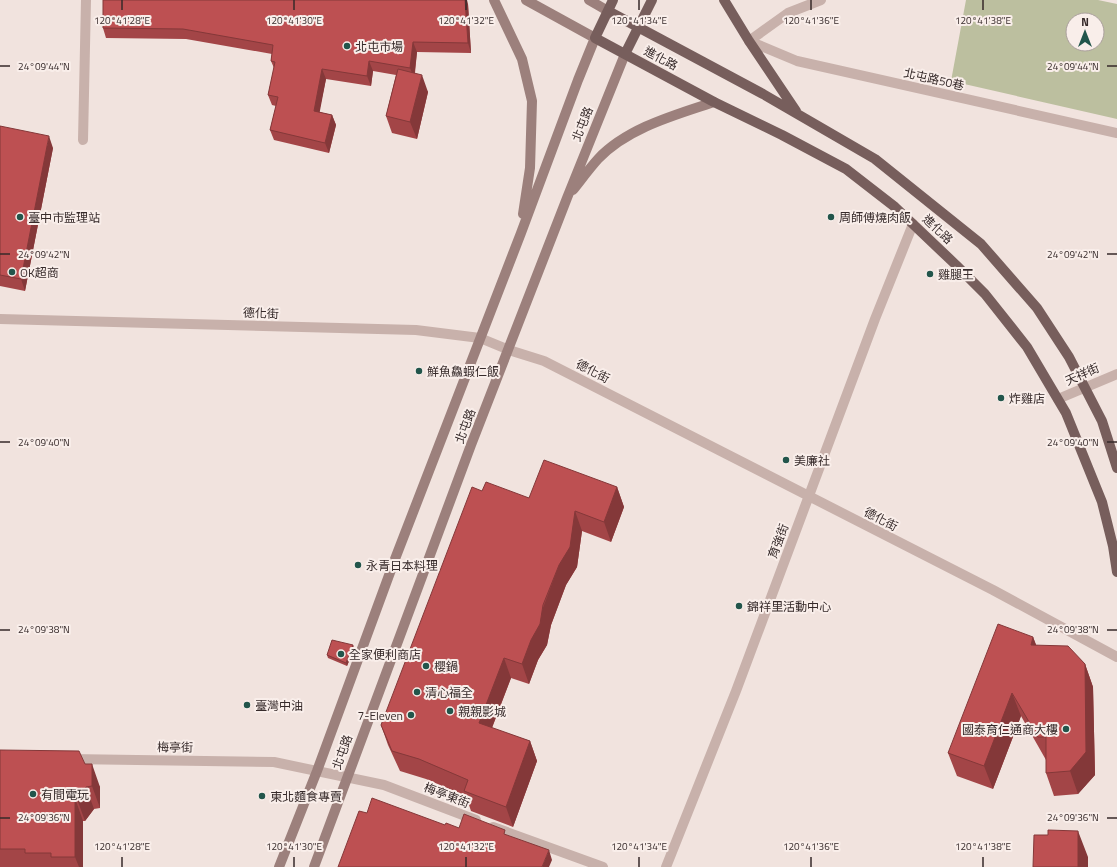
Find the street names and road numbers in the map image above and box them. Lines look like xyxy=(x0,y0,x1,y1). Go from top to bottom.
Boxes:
street label: 進化路 xyxy=(641,41,681,75)
street label: 北屯路50巷 xyxy=(902,63,966,95)
street label: 北屯路 xyxy=(566,104,598,144)
street label: 進化路 xyxy=(918,210,958,248)
street label: 德化街 xyxy=(243,303,279,323)
street label: 德化街 xyxy=(573,354,613,388)
street label: 天祥街 xyxy=(1062,358,1102,390)
street label: 北屯路 xyxy=(450,406,480,446)
street label: 德化街 xyxy=(861,502,901,536)
street label: 育強街 xyxy=(763,521,793,561)
street label: 北屯路 xyxy=(327,732,357,772)
street label: 梅亭街 xyxy=(157,737,193,757)
street label: 梅亭東街 xyxy=(421,778,473,812)

